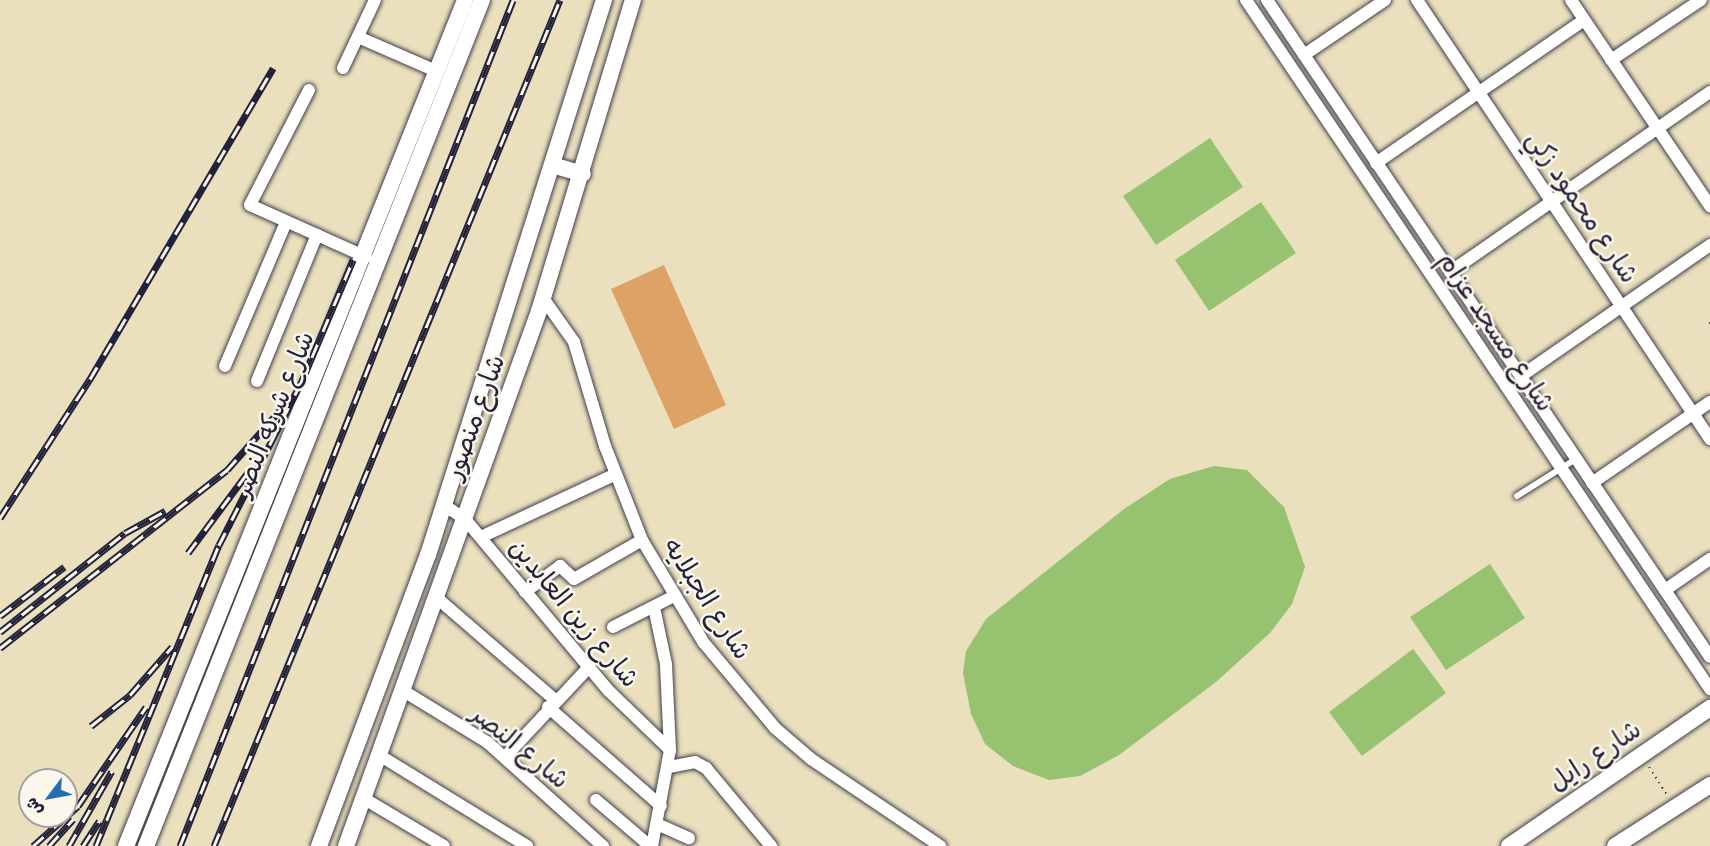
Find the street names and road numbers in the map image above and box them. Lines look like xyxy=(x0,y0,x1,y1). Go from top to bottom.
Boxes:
street label: شارع محمود زكي xyxy=(1519,125,1645,289)
street label: شارع مسجد عزام xyxy=(1431,246,1561,418)
street label: شارع شركه النصر xyxy=(227,327,321,501)
street label: شارع منصور xyxy=(438,350,512,484)
street label: شارع زين العابدين xyxy=(502,532,646,694)
street label: شارع الجبلايه xyxy=(656,532,758,666)
street label: شارع النصر xyxy=(465,698,575,796)
street label: شارع رايل xyxy=(1543,714,1647,798)

